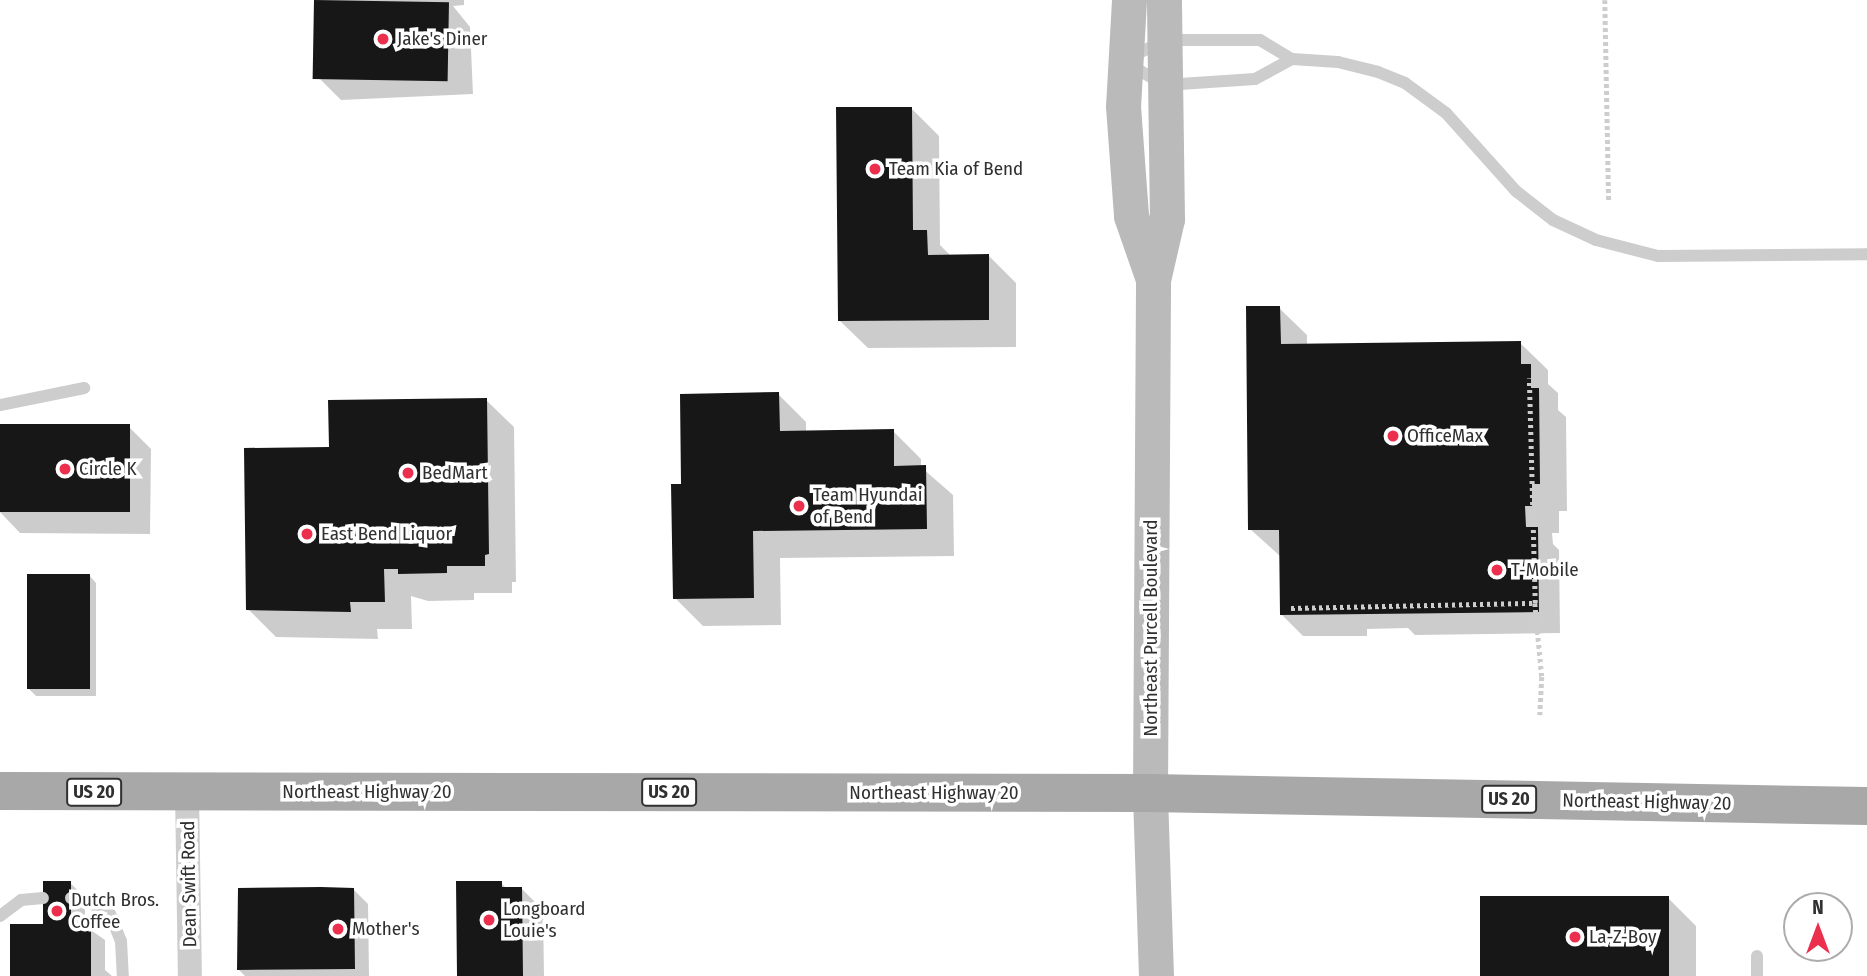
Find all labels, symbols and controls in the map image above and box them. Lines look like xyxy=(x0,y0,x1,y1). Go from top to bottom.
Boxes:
place label: Jake's Diner xyxy=(397,28,487,50)
marker: Jake's Diner xyxy=(375,31,391,47)
place label: Team Kia of Bend xyxy=(889,158,1023,180)
marker: Team Kia of Bend xyxy=(867,161,883,177)
place label: OfficeMax xyxy=(1407,425,1483,447)
marker: OfficeMax xyxy=(1385,428,1401,444)
place label: Circle K xyxy=(79,458,136,480)
marker: Circle K xyxy=(57,461,73,477)
place label: BedMart xyxy=(422,462,488,484)
marker: BedMart xyxy=(400,465,416,481)
place label: Team Hyundai of Bend xyxy=(813,484,923,528)
marker: Team Hyundai of Bend xyxy=(791,498,807,514)
street label: Northeast Purcell Boulevard xyxy=(1140,519,1162,737)
place label: East Bend Liquor xyxy=(321,523,452,545)
marker: East Bend Liquor xyxy=(299,526,315,542)
place label: T-Mobile xyxy=(1511,559,1579,581)
marker: T-Mobile xyxy=(1489,562,1505,578)
road number: US 20 xyxy=(66,778,122,806)
road number: US 20 xyxy=(641,778,697,806)
street label: Northeast Highway 20 xyxy=(282,781,452,803)
street label: Northeast Highway 20 xyxy=(849,782,1019,804)
road number: US 20 xyxy=(1481,784,1537,814)
street label: Northeast Highway 20 xyxy=(1562,789,1732,815)
street label: Dean Swift Road xyxy=(176,821,202,947)
place label: Dutch Bros. Coffee xyxy=(71,889,159,933)
north arrow xyxy=(1783,892,1853,962)
text: N xyxy=(1812,896,1824,919)
place label: Longboard Louie's xyxy=(503,898,585,942)
marker: Dutch Bros. Coffee xyxy=(49,903,65,919)
marker: Longboard Louie's xyxy=(481,912,497,928)
place label: Mother's xyxy=(352,918,420,940)
marker: Mother's xyxy=(330,921,346,937)
place label: La-Z-Boy xyxy=(1589,926,1657,948)
marker: La-Z-Boy xyxy=(1567,929,1583,945)

